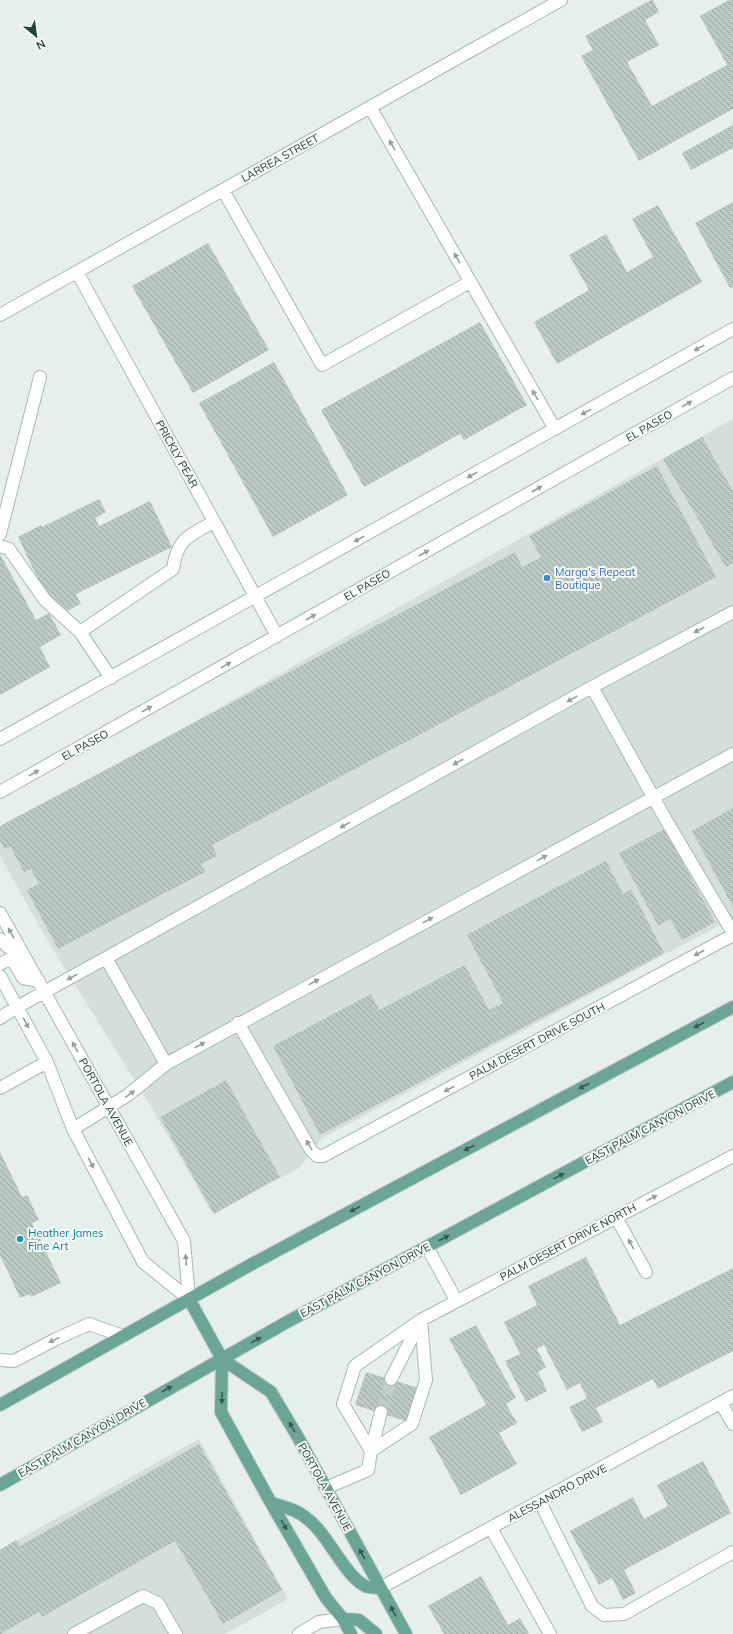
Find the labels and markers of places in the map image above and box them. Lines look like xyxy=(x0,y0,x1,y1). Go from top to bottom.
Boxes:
place label: Marga's Repeat Boutique xyxy=(555,565,636,592)
marker: Marga's Repeat Boutique xyxy=(542,573,552,583)
place label: Heather James Fine Art xyxy=(28,1226,103,1253)
marker: Heather James Fine Art xyxy=(15,1234,25,1244)

